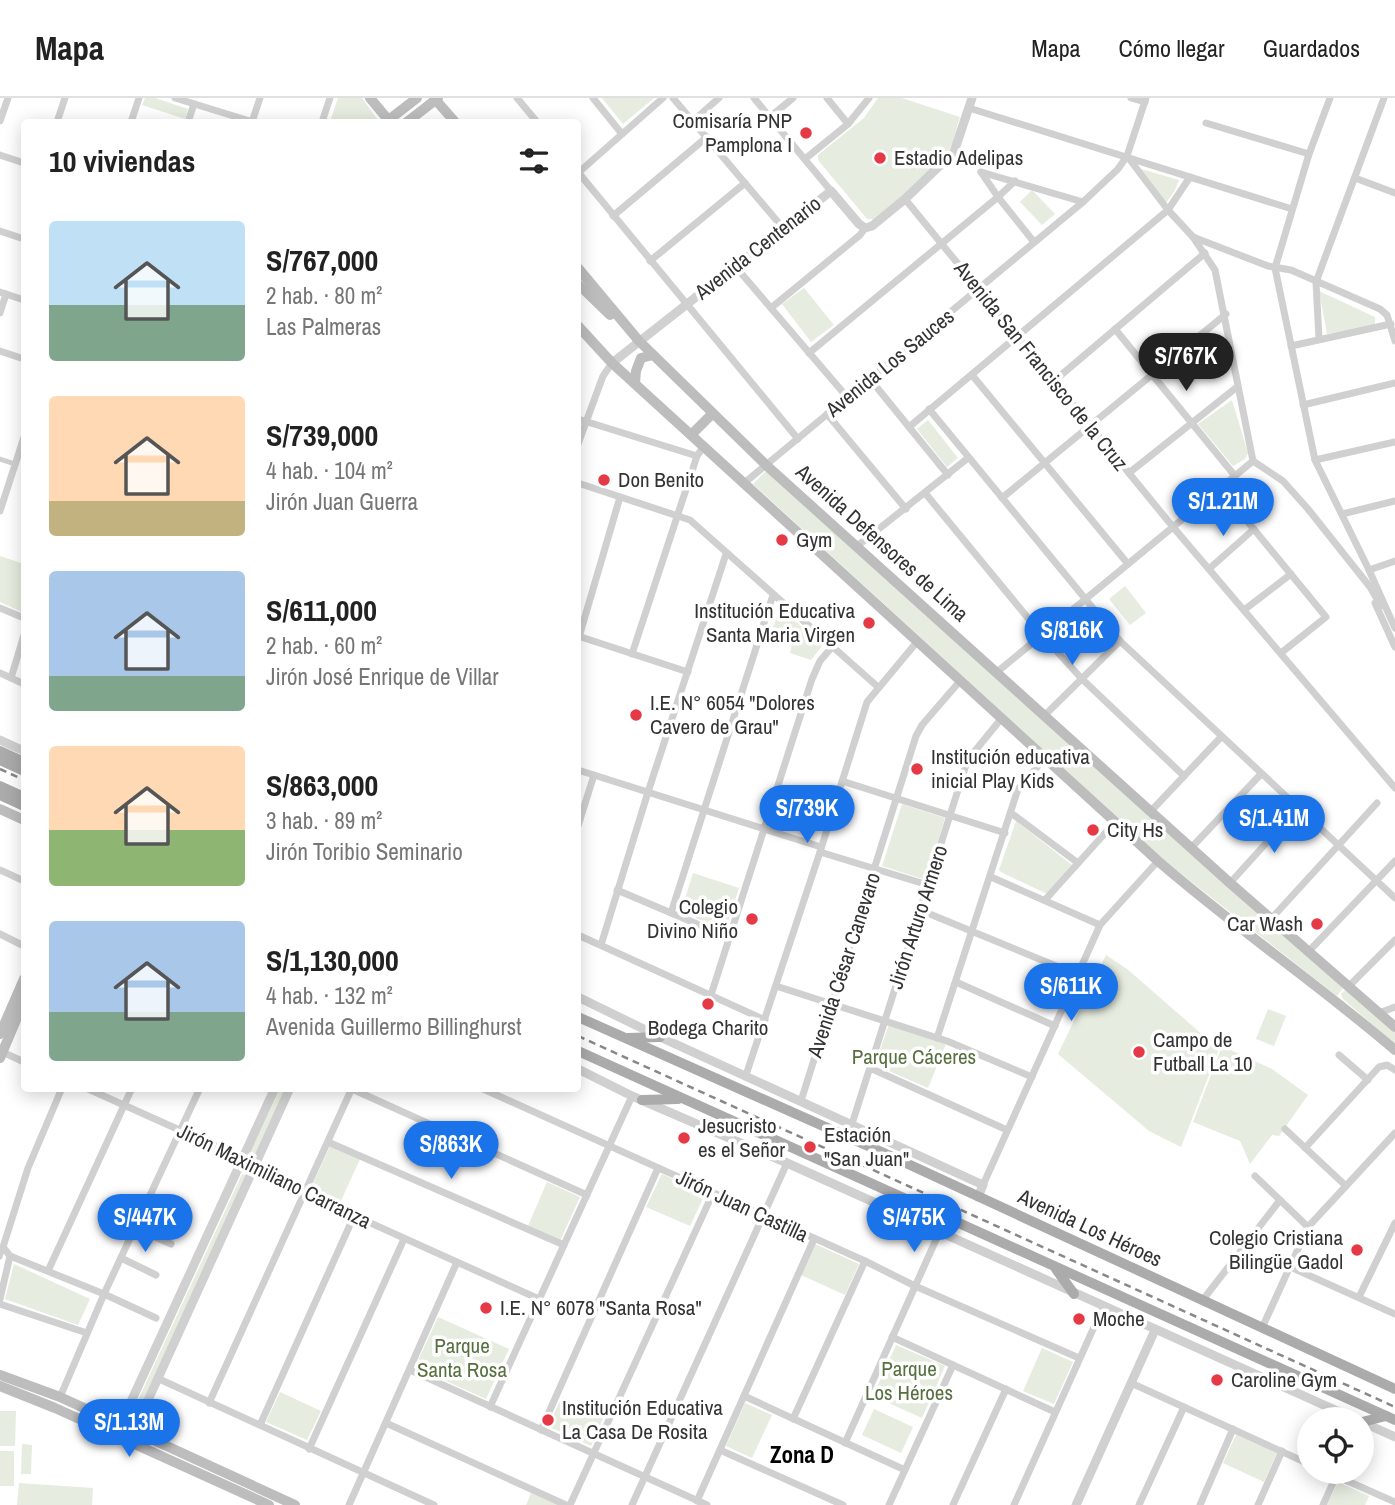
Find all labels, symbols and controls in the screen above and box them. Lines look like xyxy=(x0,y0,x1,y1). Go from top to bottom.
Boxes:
text: Mapa xyxy=(35,26,104,70)
text: Mapa xyxy=(1031,32,1081,64)
text: Cómo llegar xyxy=(1119,32,1225,64)
text: Guardados xyxy=(1263,32,1360,64)
place label: Comisaría PNP Pamplona I xyxy=(672,106,792,159)
marker: Comisaría PNP Pamplona I xyxy=(798,125,814,141)
text: 10 viviendas xyxy=(49,141,195,181)
icon: filters xyxy=(515,142,553,180)
place label: Estadio Adelipas xyxy=(894,143,1023,172)
marker: Estadio Adelipas xyxy=(872,150,888,166)
street label: Avenida Centenario xyxy=(688,189,827,307)
text: S/767,000 xyxy=(266,240,378,280)
icon: home xyxy=(105,249,189,333)
street label: Avenida San Francisco de la Cruz xyxy=(947,254,1135,477)
text: 2 hab. · 80 m² xyxy=(266,280,382,311)
street label: Avenida Los Sauces xyxy=(819,302,960,424)
text: Las Palmeras xyxy=(266,311,381,342)
pin: S/767K xyxy=(1129,334,1243,393)
text: S/767K xyxy=(1155,340,1217,371)
text: S/739,000 xyxy=(266,415,378,455)
icon: home xyxy=(105,424,189,508)
text: 4 hab. · 104 m² xyxy=(266,455,393,486)
street label: Avenida Defensores de Lima xyxy=(789,457,975,628)
place label: Don Benito xyxy=(618,465,704,494)
marker: Don Benito xyxy=(596,472,612,488)
pin: S/1.21M xyxy=(1158,478,1288,538)
text: S/1.21M xyxy=(1188,485,1258,516)
text: Jirón Juan Guerra xyxy=(266,486,418,517)
place label: Gym xyxy=(796,525,832,554)
marker: Gym xyxy=(774,532,790,548)
text: S/611,000 xyxy=(266,590,377,630)
place label: Institución Educativa Santa Maria Virgen xyxy=(694,596,855,649)
icon: home xyxy=(105,599,189,683)
pin: S/816K xyxy=(1015,608,1129,667)
text: S/816K xyxy=(1041,614,1103,645)
marker: Institución Educativa Santa Maria Virgen xyxy=(861,615,877,631)
text: 2 hab. · 60 m² xyxy=(266,630,382,661)
text: Jirón José Enrique de Villar xyxy=(266,661,498,692)
place label: I.E. N° 6054 "Dolores Cavero de Grau" xyxy=(650,688,815,741)
marker: I.E. N° 6054 "Dolores Cavero de Grau" xyxy=(628,707,644,723)
place label: Institución educativa inicial Play Kids xyxy=(931,742,1090,795)
marker: Institución educativa inicial Play Kids xyxy=(909,761,925,777)
text: S/863,000 xyxy=(266,765,378,805)
icon: home xyxy=(105,774,189,858)
pin: S/739K xyxy=(750,786,864,845)
text: S/739K xyxy=(776,792,838,823)
pin: S/1.41M xyxy=(1209,796,1339,855)
text: S/1.41M xyxy=(1239,802,1309,833)
text: 3 hab. · 89 m² xyxy=(266,805,382,836)
place label: City Hs xyxy=(1107,815,1163,844)
marker: City Hs xyxy=(1085,822,1101,838)
text: Jirón Toribio Seminario xyxy=(266,836,463,867)
street label: Jirón Arturo Armero xyxy=(881,841,954,992)
street label: Avenida César Canevaro xyxy=(800,869,887,1062)
place label: Colegio Divino Niño xyxy=(647,892,738,945)
place label: Car Wash xyxy=(1227,909,1303,938)
marker: Colegio Divino Niño xyxy=(744,911,760,927)
marker: Car Wash xyxy=(1309,916,1325,932)
text: S/1,130,000 xyxy=(266,940,399,980)
icon: home xyxy=(105,949,189,1033)
pin: S/611K xyxy=(1014,964,1128,1023)
text: S/611K xyxy=(1040,970,1102,1001)
text: 4 hab. · 132 m² xyxy=(266,980,393,1011)
marker: Bodega Charito xyxy=(700,996,716,1012)
text: Avenida Guillermo Billinghurst xyxy=(266,1011,521,1042)
place label: Bodega Charito xyxy=(648,1013,768,1042)
place label: Campo de Futball La 10 xyxy=(1153,1025,1253,1078)
park label: Parque Cáceres xyxy=(852,1042,976,1071)
marker: Campo de Futball La 10 xyxy=(1131,1044,1147,1060)
place label: Jesucristo es el Señor xyxy=(698,1111,785,1164)
street label: Jirón Maximiliano Carranza xyxy=(172,1116,376,1235)
place label: Estación "San Juan" xyxy=(824,1120,909,1173)
pin: S/863K xyxy=(394,1122,508,1181)
text: S/863K xyxy=(420,1128,482,1159)
marker: Jesucristo es el Señor xyxy=(676,1130,692,1146)
marker: Estación "San Juan" xyxy=(802,1139,818,1155)
street label: Jirón Juan Castilla xyxy=(671,1162,813,1249)
street label: Avenida Los Héroes xyxy=(1013,1181,1167,1274)
pin: S/447K xyxy=(88,1194,202,1254)
pin: S/475K xyxy=(857,1194,971,1254)
text: S/447K xyxy=(114,1201,176,1232)
text: S/475K xyxy=(883,1201,945,1232)
place label: Colegio Cristiana Bilingüe Gadol xyxy=(1209,1223,1343,1276)
marker: Colegio Cristiana Bilingüe Gadol xyxy=(1349,1242,1365,1258)
place label: I.E. N° 6078 "Santa Rosa" xyxy=(500,1293,702,1322)
marker: I.E. N° 6078 "Santa Rosa" xyxy=(478,1300,494,1316)
place label: Moche xyxy=(1093,1304,1145,1333)
marker: Moche xyxy=(1071,1311,1087,1327)
park label: Parque Santa Rosa xyxy=(417,1331,507,1384)
park label: Parque Los Héroes xyxy=(865,1354,953,1407)
place label: Caroline Gym xyxy=(1231,1365,1337,1394)
marker: Caroline Gym xyxy=(1209,1372,1225,1388)
place label: Institución Educativa La Casa De Rosita xyxy=(562,1393,723,1446)
pin: S/1.13M xyxy=(64,1400,194,1459)
text: S/1.13M xyxy=(94,1406,164,1437)
map controls xyxy=(1297,1407,1374,1484)
button: locate xyxy=(1297,1407,1374,1484)
marker: Institución Educativa La Casa De Rosita xyxy=(540,1412,556,1428)
district label: Zona D xyxy=(770,1439,834,1470)

